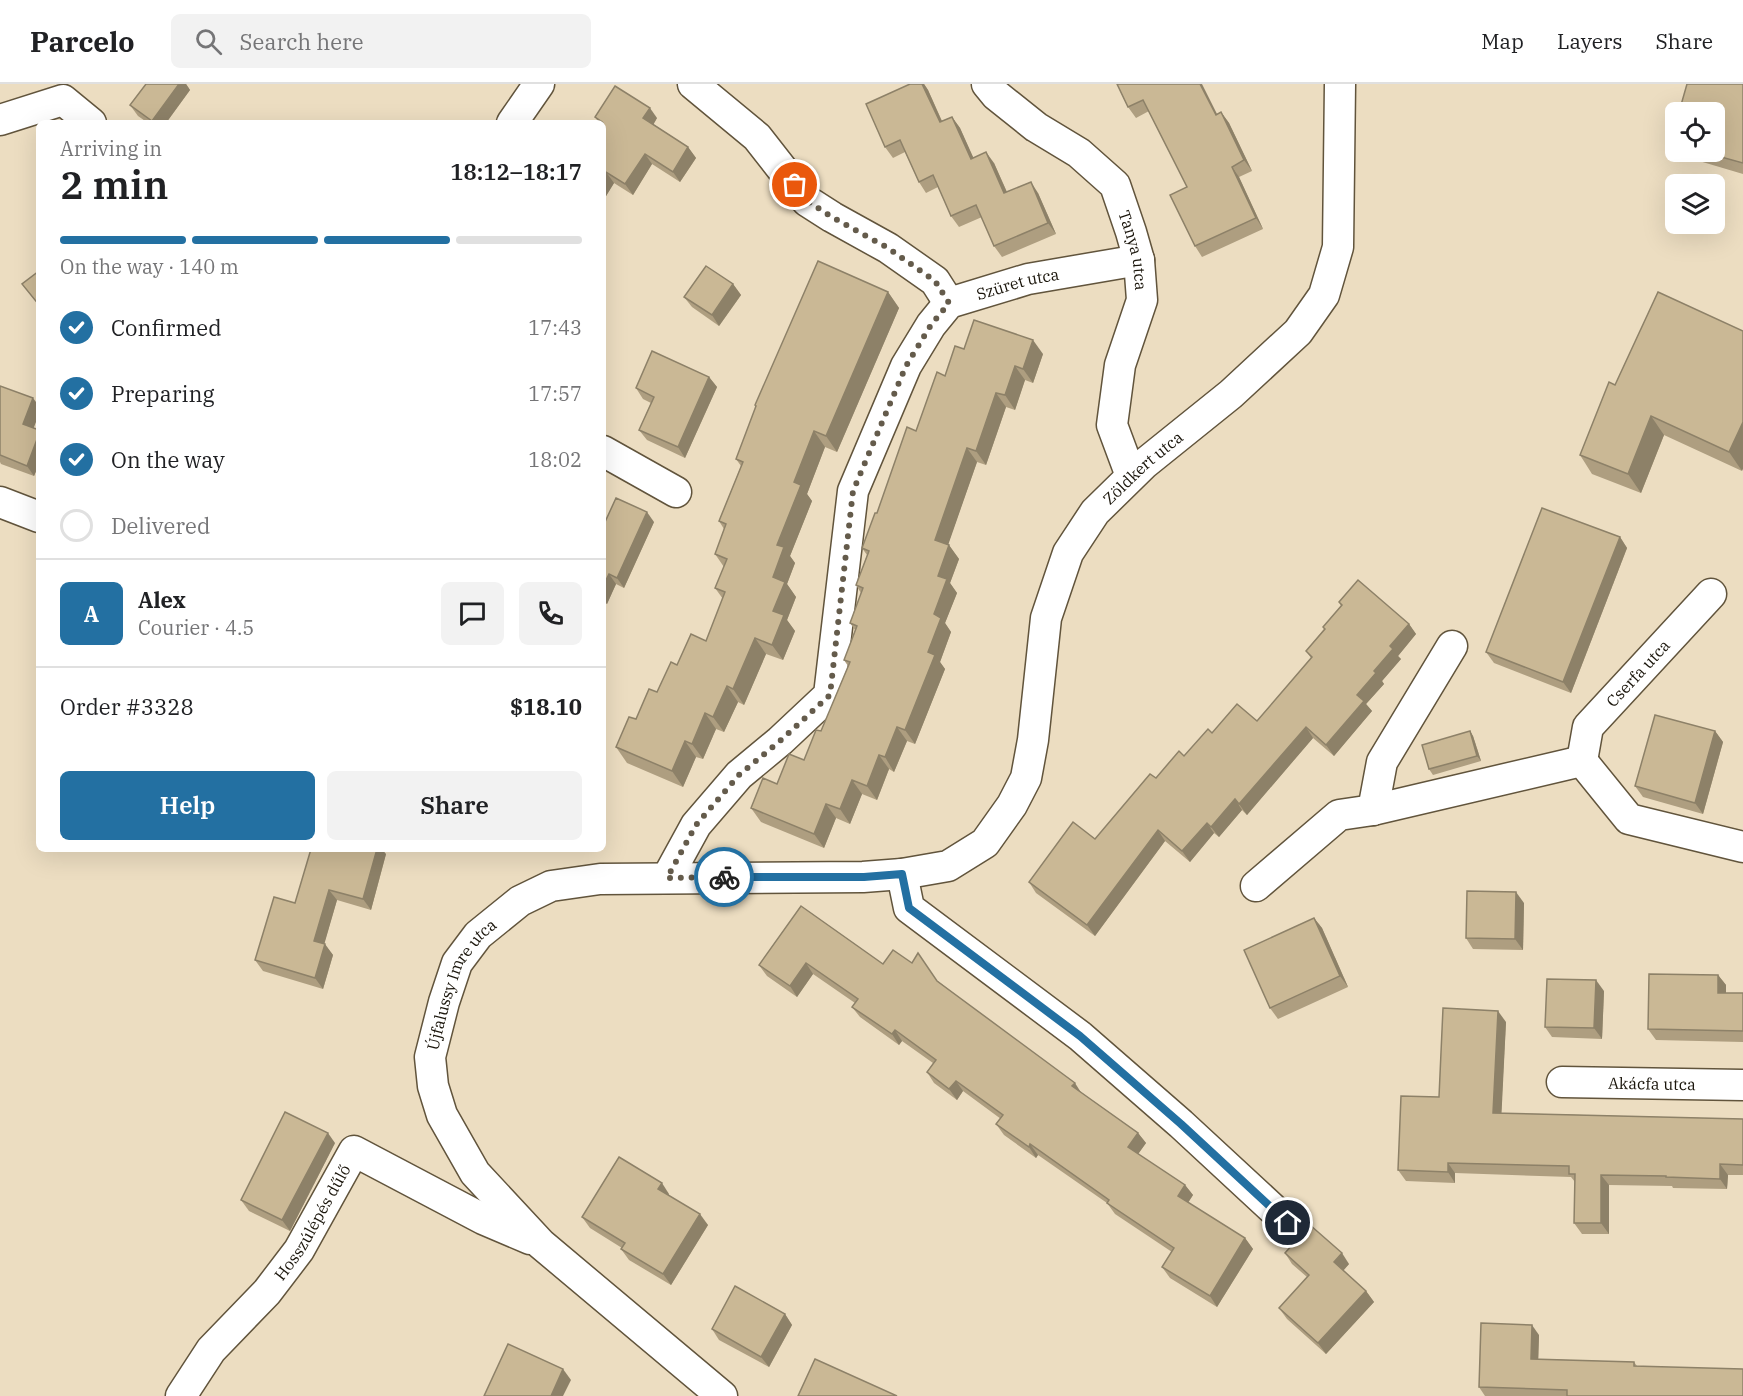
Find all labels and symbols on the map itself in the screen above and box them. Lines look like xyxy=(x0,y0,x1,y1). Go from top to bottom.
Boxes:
pin xyxy=(769,159,820,210)
street label: Tanya utca xyxy=(1114,208,1151,291)
street label: Szüret utca xyxy=(974,264,1061,304)
street label: Zöldkert utca xyxy=(1099,427,1187,509)
street label: Cserfa utca xyxy=(1602,635,1674,711)
courier xyxy=(694,847,754,907)
street label: Újfalussy Imre utca xyxy=(421,914,500,1052)
street label: Akácfa utca xyxy=(1608,1073,1696,1094)
street label: Hosszúlépés dűlő xyxy=(270,1161,355,1284)
pin xyxy=(1262,1197,1313,1248)

